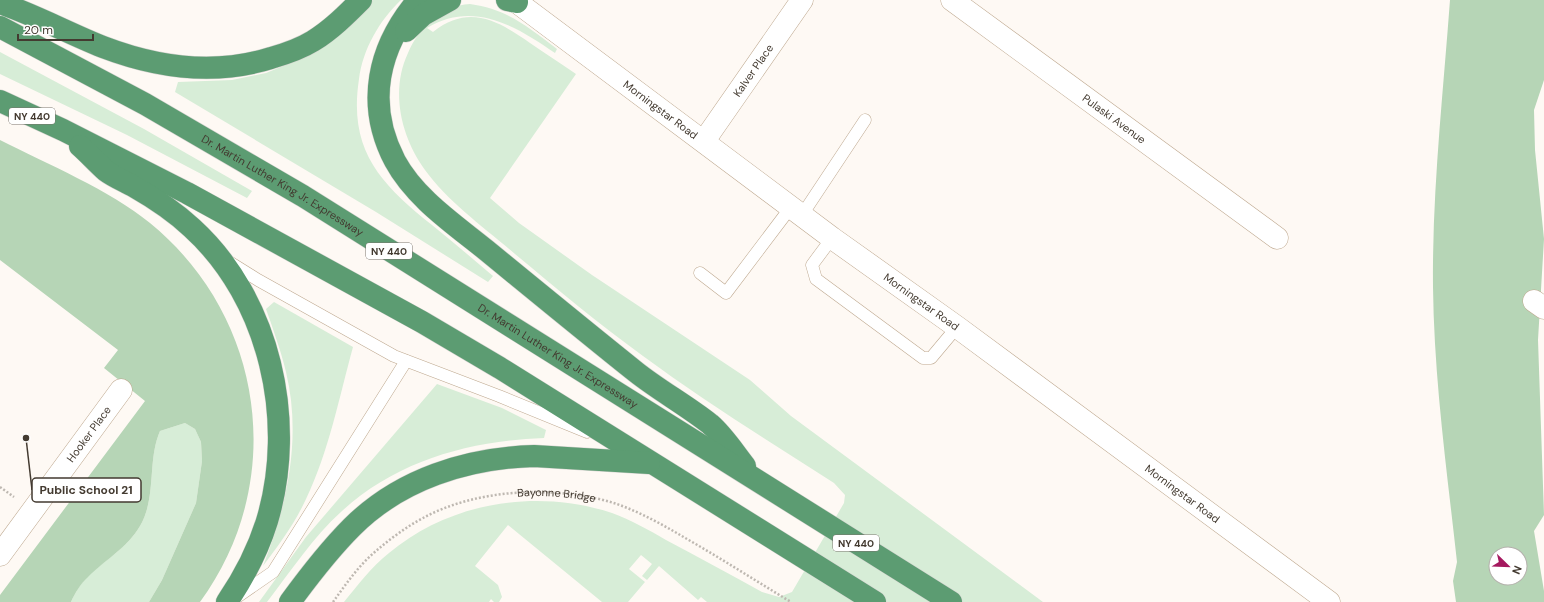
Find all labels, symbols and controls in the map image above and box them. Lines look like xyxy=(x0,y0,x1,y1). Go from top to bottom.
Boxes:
scale bar xyxy=(18,16,93,42)
text: 20 m xyxy=(24,22,53,38)
street label: Kalver Place xyxy=(730,41,776,99)
street label: Morningstar Road xyxy=(620,77,701,142)
street label: Pulaski Avenue xyxy=(1080,91,1149,147)
road number: NY 440 xyxy=(9,108,55,124)
street label: Dr. Martin Luther King Jr. Expressway xyxy=(199,131,366,239)
road number: NY 440 xyxy=(366,243,412,259)
street label: Morningstar Road xyxy=(881,270,962,333)
street label: Dr. Martin Luther King Jr. Expressway xyxy=(475,300,641,411)
street label: Hooker Place xyxy=(63,403,114,465)
street label: Morningstar Road xyxy=(1142,461,1223,526)
callout: Public School 21 xyxy=(32,478,141,502)
text: Public School 21 xyxy=(39,482,133,498)
street label: Bayonne Bridge xyxy=(517,485,597,505)
road number: NY 440 xyxy=(833,535,879,551)
north arrow xyxy=(1488,546,1528,586)
text: N xyxy=(1509,563,1525,576)

